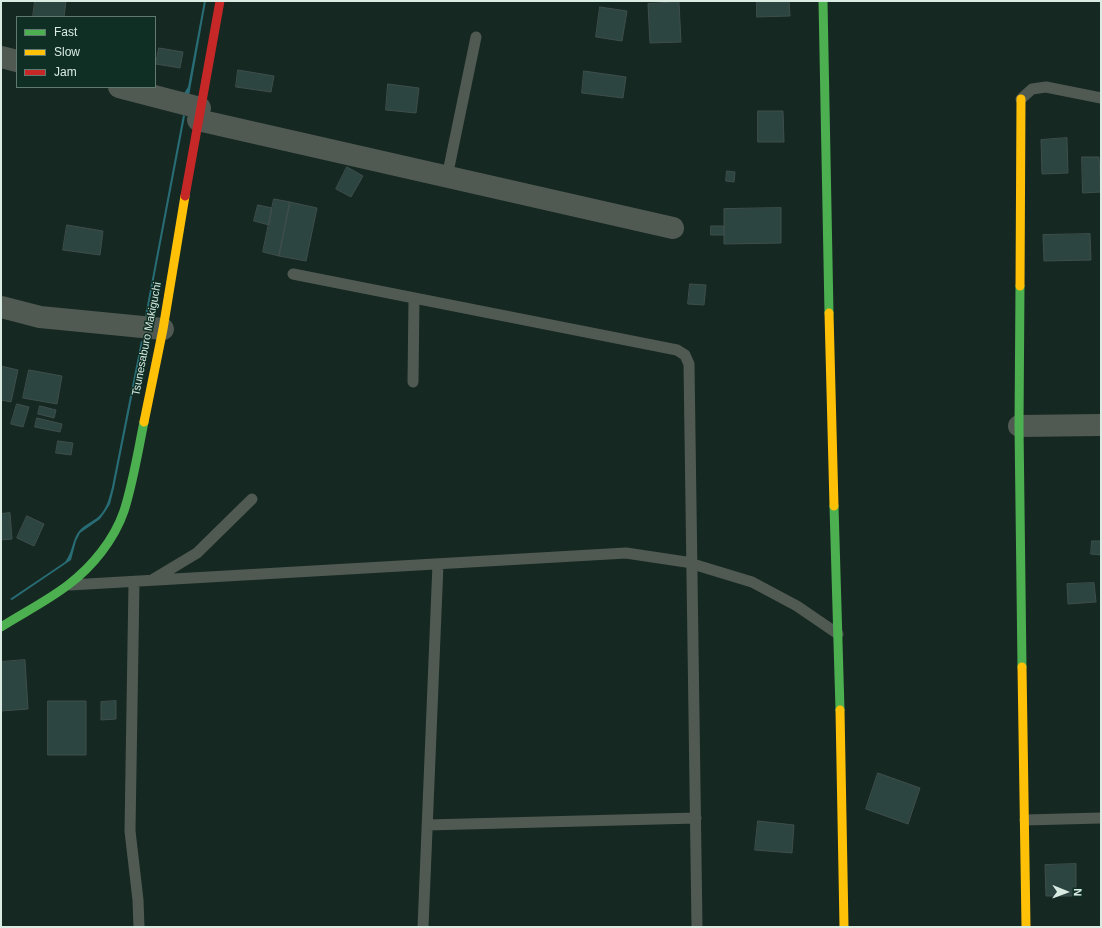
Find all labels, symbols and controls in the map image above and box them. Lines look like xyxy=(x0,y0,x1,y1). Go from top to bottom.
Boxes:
legend xyxy=(16,16,156,88)
text: Fast xyxy=(54,25,77,39)
text: Slow xyxy=(54,45,80,59)
text: Jam xyxy=(54,65,77,79)
street label: Tsunesaburo Makiguchi xyxy=(129,281,165,397)
north arrow xyxy=(1046,872,1086,912)
text: N xyxy=(1072,888,1084,896)

